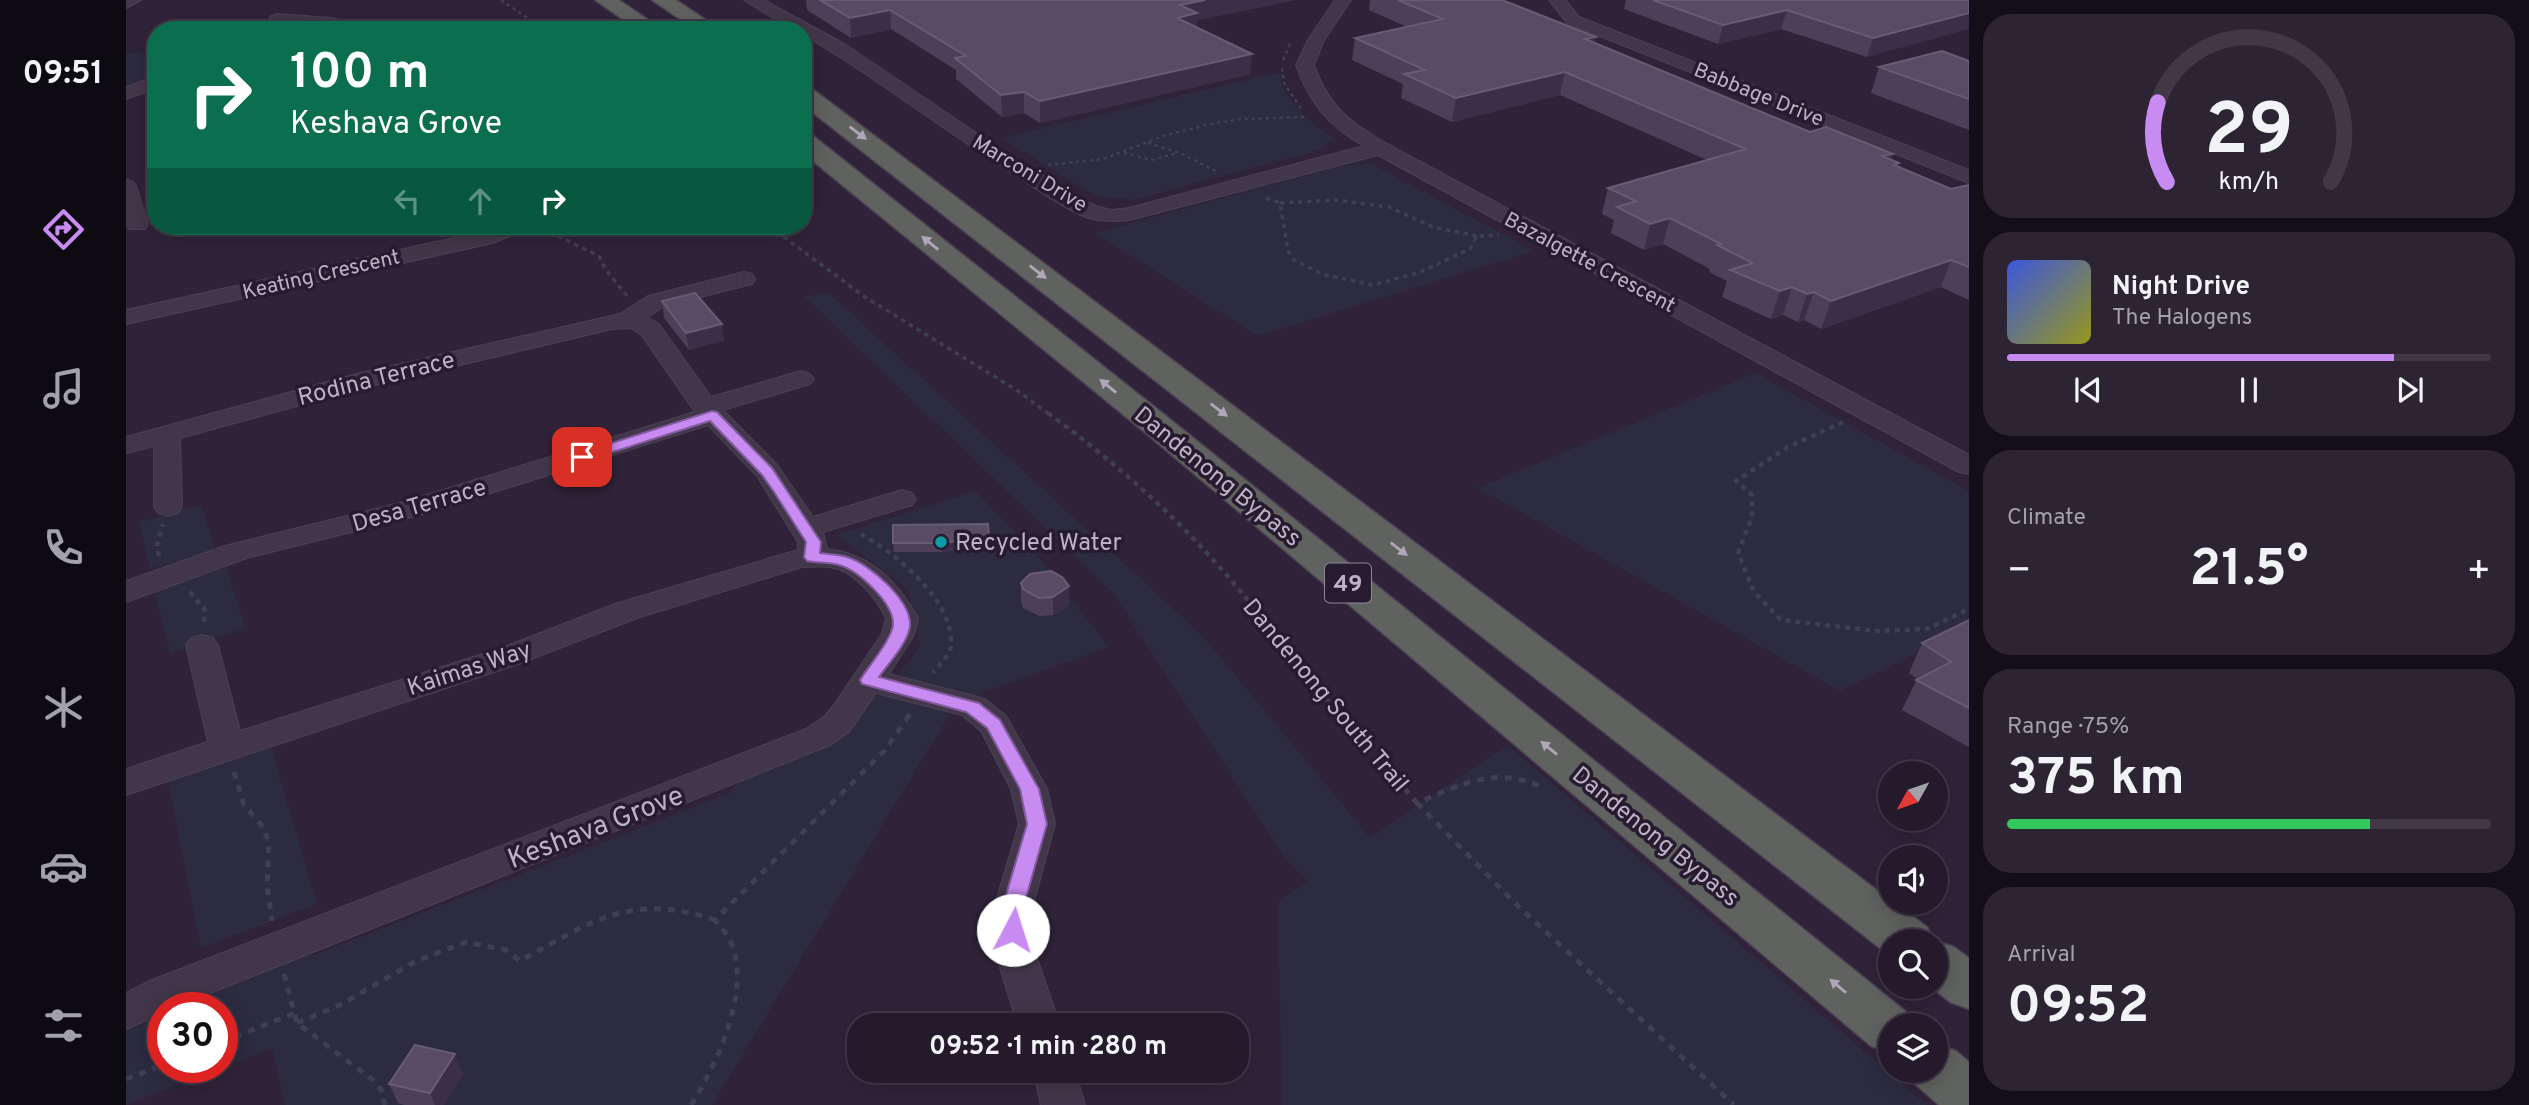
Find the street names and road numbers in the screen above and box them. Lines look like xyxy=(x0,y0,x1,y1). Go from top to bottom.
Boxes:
street label: Babbage Drive xyxy=(1689,57,1827,134)
street label: Marconi Drive xyxy=(967,129,1092,219)
street label: Bazalgette Crescent xyxy=(1499,207,1680,320)
street label: Keating Crescent xyxy=(240,244,403,307)
street label: Rodina Terrace xyxy=(295,346,458,414)
street label: Dandenong Bypass xyxy=(1127,401,1306,554)
street label: Desa Terrace xyxy=(349,473,490,540)
road number: 49 xyxy=(1325,564,1371,603)
street label: Dandenong South Trail xyxy=(1235,594,1414,799)
street label: Kaimas Way xyxy=(404,636,535,704)
street label: Dandenong Bypass xyxy=(1565,761,1744,914)
street label: Keshava Grove xyxy=(503,779,689,879)

